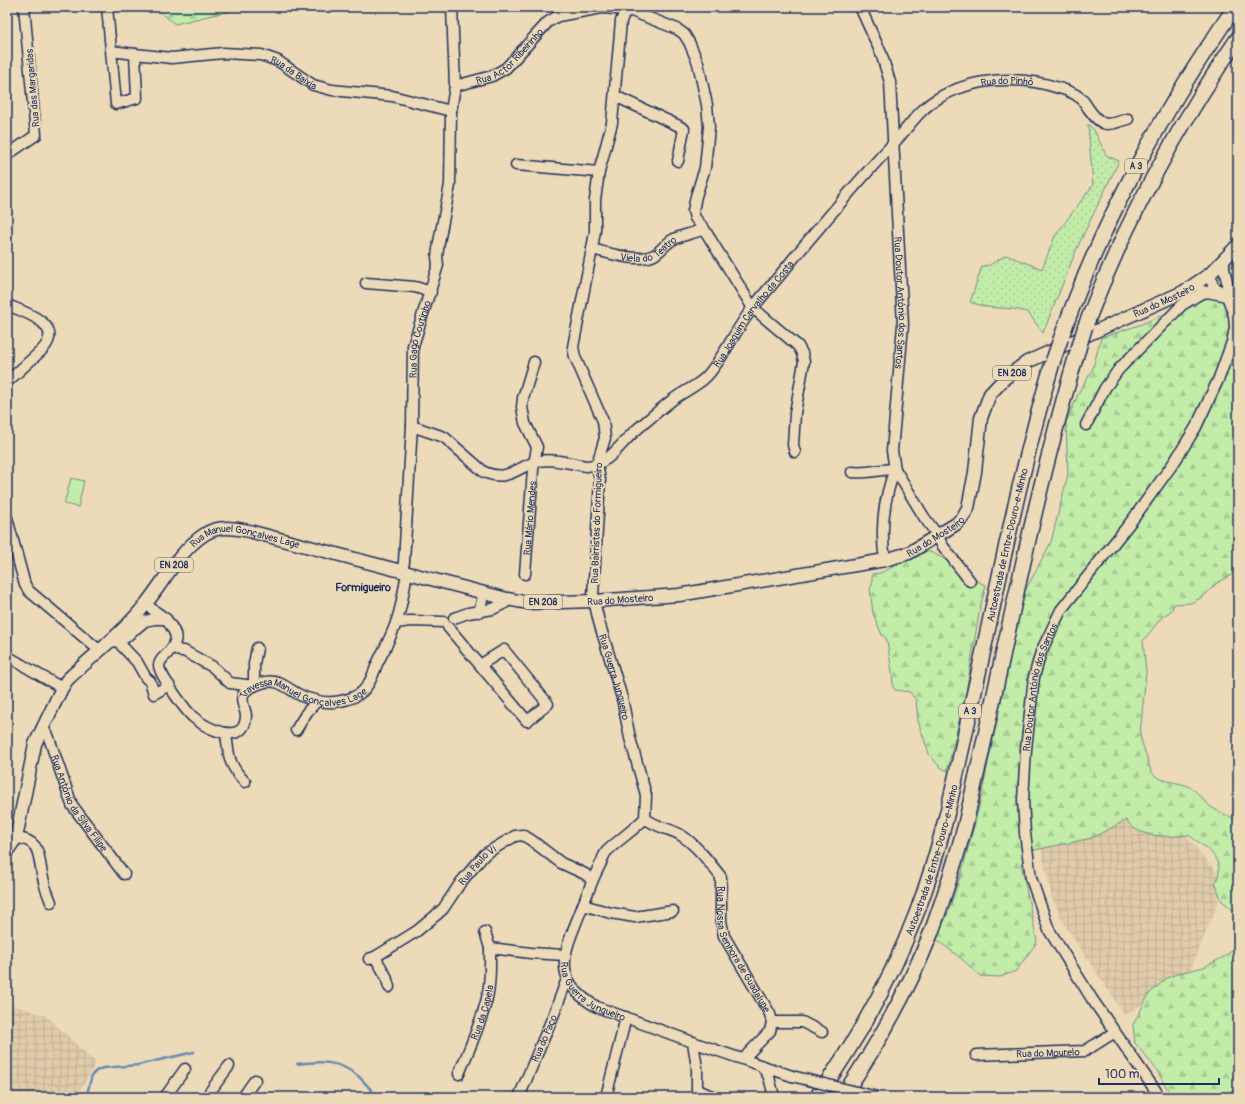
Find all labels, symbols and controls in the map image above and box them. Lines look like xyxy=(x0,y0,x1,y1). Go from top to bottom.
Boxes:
street label: Rua Actor Ribeirinho xyxy=(475,26,547,87)
street label: Rua das Margaridas xyxy=(24,48,42,127)
street label: Rua da Baixia xyxy=(269,54,318,93)
street label: Rua do Pinhô xyxy=(980,75,1035,89)
road number: A 3 xyxy=(1125,159,1147,173)
street label: Viela do Teatro xyxy=(619,234,679,265)
street label: Rua Doutor António dos Santos xyxy=(891,236,908,370)
street label: Rua Joaquim Carvalho da Costa xyxy=(711,258,797,370)
street label: Rua do Mosteiro xyxy=(1131,281,1198,321)
street label: Rua Gago Coutinho xyxy=(408,299,434,378)
road number: EN 208 xyxy=(993,366,1031,380)
street label: Rua Bairristas do Formigueiro xyxy=(589,462,605,584)
street label: Autoestrada de Entre-Douro-e-Minho xyxy=(985,467,1031,623)
street label: Rua Mário Mendes xyxy=(521,480,539,556)
street label: Rua do Mosteiro xyxy=(905,514,968,560)
text: Rua Manuel Gonçalves Lage xyxy=(188,523,301,551)
street label: Rua Manuel Gonçalves Lage xyxy=(188,539,304,555)
road number: EN 208 xyxy=(155,558,193,572)
district label: Formigueiro xyxy=(335,581,391,594)
street label: Rua do Mosteiro xyxy=(587,592,655,608)
road number: EN 208 xyxy=(524,595,562,609)
street label: Rua Doutor António dos Santos xyxy=(1021,621,1061,752)
street label: Rua Guerra Junqueiro xyxy=(596,633,631,722)
street label: Travessa Manuel Gonçalves Lage xyxy=(237,676,370,709)
road number: A 3 xyxy=(959,704,981,718)
street label: Rua António da Silva Filipe xyxy=(48,753,110,854)
street label: Autoestrada de Entre-Douro-e-Minho xyxy=(903,783,961,937)
street label: Rua Paulo VI xyxy=(456,843,499,888)
street label: Rua Nossa Senhora de Guadalupe xyxy=(714,886,773,1015)
street label: Rua Guerra Junqueiro xyxy=(558,962,628,1024)
street label: Rua da Capela xyxy=(469,984,496,1042)
street label: Rua do Paço xyxy=(529,1012,560,1064)
street label: Rua do Mourelo xyxy=(1016,1046,1081,1061)
scale bar xyxy=(1099,1060,1219,1086)
text: 100 m xyxy=(1105,1067,1140,1082)

